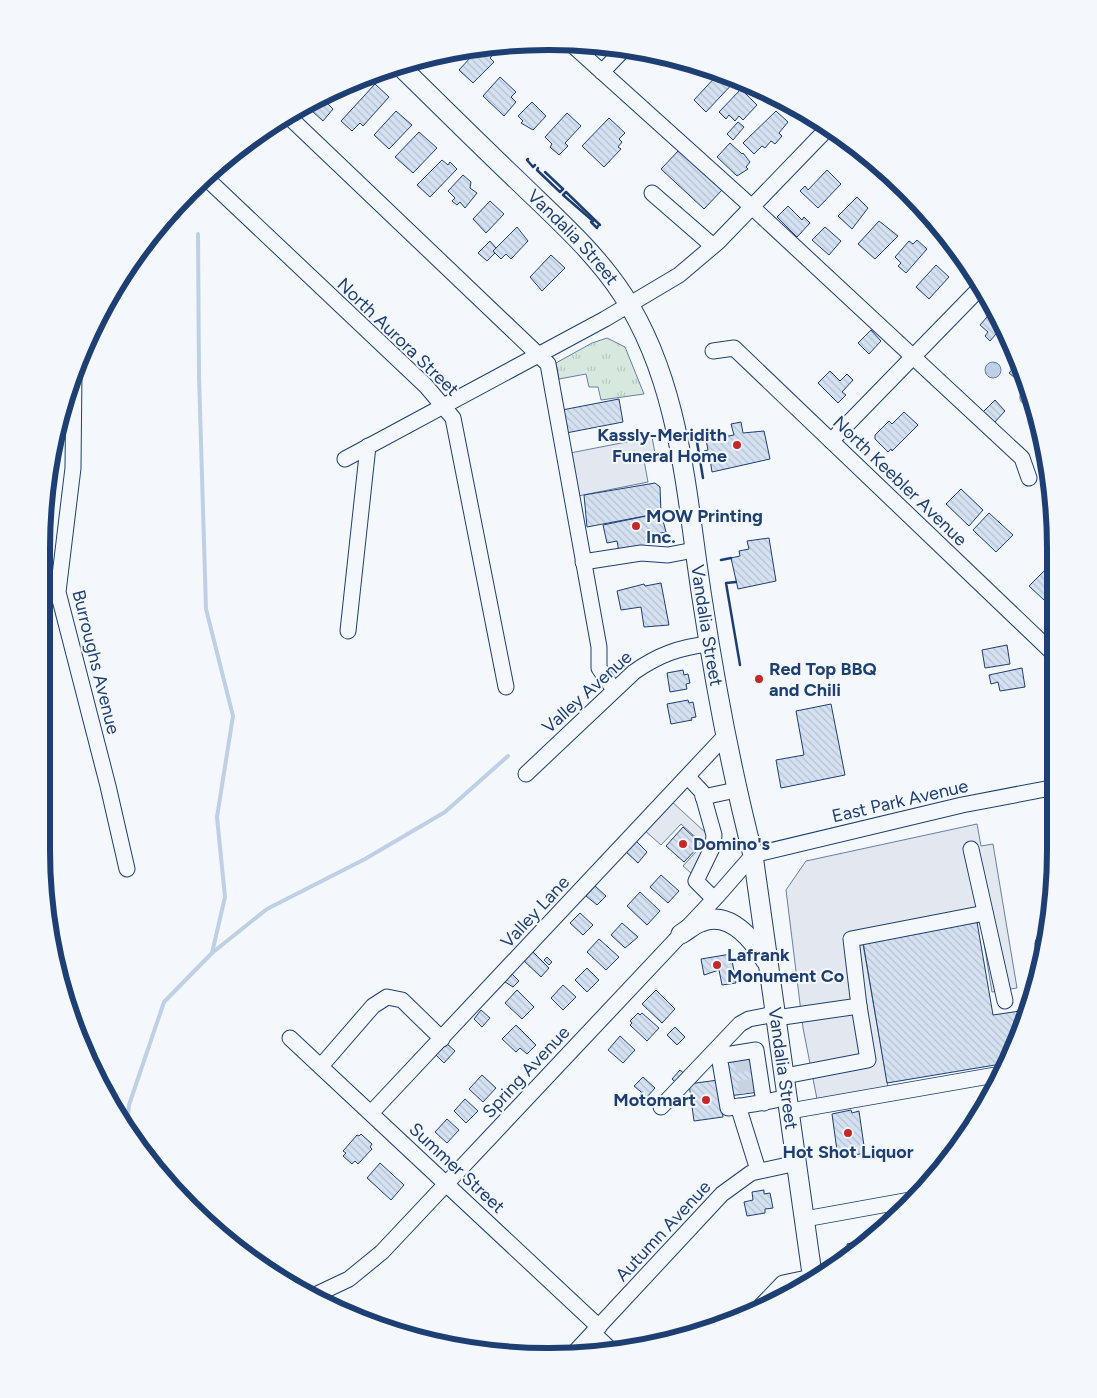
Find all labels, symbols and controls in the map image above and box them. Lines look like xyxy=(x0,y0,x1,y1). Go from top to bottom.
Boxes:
street label: Vandalia Street xyxy=(523,185,623,289)
street label: North Aurora Street xyxy=(333,273,464,401)
street label: North Keebler Avenue xyxy=(828,411,972,551)
place label: Kassly-Meridith Funeral Home xyxy=(597,424,727,467)
marker: Kassly-Meridith Funeral Home xyxy=(731,439,743,451)
place label: MOW Printing Inc. xyxy=(646,505,763,548)
marker: MOW Printing Inc. xyxy=(630,520,642,532)
street label: Vandalia Street xyxy=(686,563,727,688)
street label: Burroughs Avenue xyxy=(67,588,125,737)
street label: Valley Avenue xyxy=(538,646,637,738)
place label: Red Top BBQ and Chili xyxy=(769,658,877,701)
marker: Red Top BBQ and Chili xyxy=(753,673,765,685)
street label: East Park Avenue xyxy=(830,775,970,827)
place label: Domino's xyxy=(693,833,771,855)
marker: Domino's xyxy=(677,838,689,850)
street label: Valley Lane xyxy=(496,871,574,953)
place label: Lafrank Monument Co xyxy=(727,944,844,987)
marker: Lafrank Monument Co xyxy=(711,959,723,971)
street label: Vandalia Street xyxy=(764,1006,803,1131)
street label: Spring Avenue xyxy=(478,1021,574,1123)
place label: Motomart xyxy=(613,1089,696,1111)
marker: Motomart xyxy=(700,1094,712,1106)
street label: Summer Street xyxy=(405,1118,509,1218)
marker: Hot Shot Liquor xyxy=(842,1127,854,1139)
place label: Hot Shot Liquor xyxy=(782,1141,914,1163)
street label: Autumn Avenue xyxy=(611,1176,715,1286)

